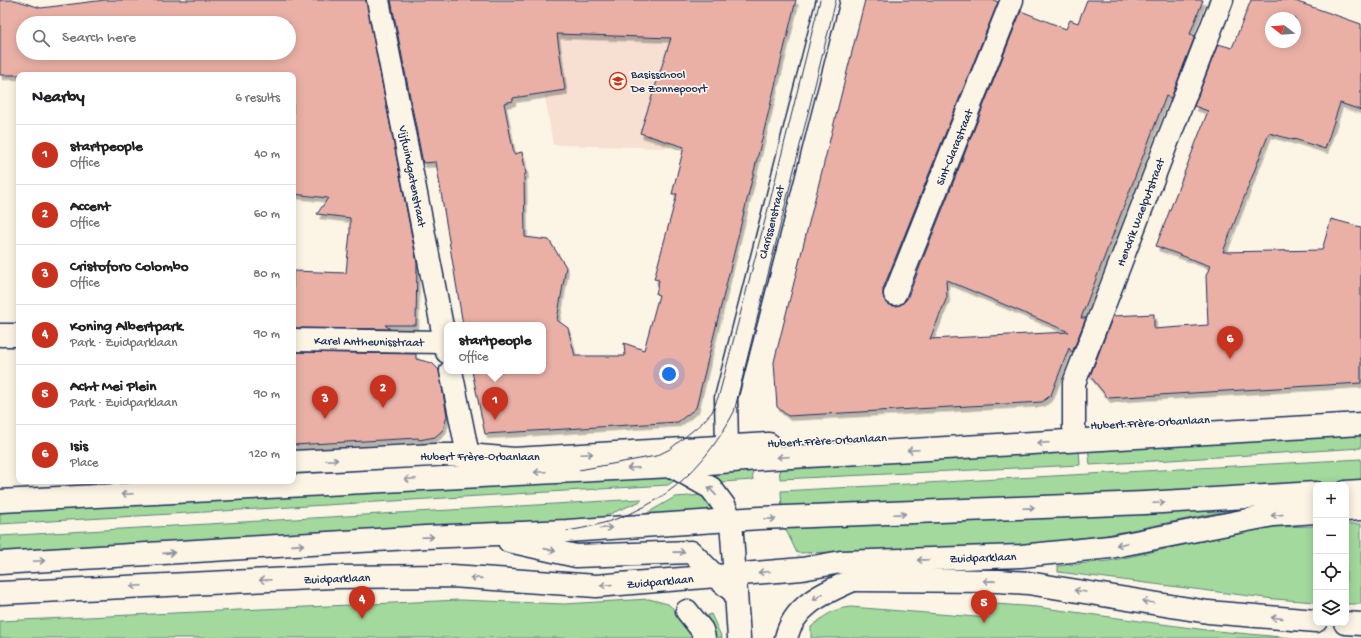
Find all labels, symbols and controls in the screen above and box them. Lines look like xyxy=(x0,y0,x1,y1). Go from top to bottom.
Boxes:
north arrow xyxy=(1265,12,1301,48)
search box xyxy=(16,16,296,60)
icon: search xyxy=(30,27,52,49)
text: Search here xyxy=(62,29,136,47)
place label: Basisschool De Zonnepoort xyxy=(630,69,708,97)
school or university icon: Basisschool De Zonnepoort xyxy=(608,71,628,91)
text: Nearby xyxy=(32,88,85,108)
text: 6 results xyxy=(235,91,280,106)
street label: Sint-Clarastraat xyxy=(934,107,978,188)
street label: Vijfwindgatenstraat xyxy=(394,123,428,229)
text: startpeople xyxy=(70,138,143,156)
text: 1 xyxy=(42,147,48,162)
text: 40 m xyxy=(254,147,280,162)
text: Office xyxy=(70,156,100,171)
street label: Hendrik Waelputstraat xyxy=(1115,156,1169,269)
street label: Clarissenstraat xyxy=(757,183,789,261)
text: Accent xyxy=(70,198,110,216)
text: 2 xyxy=(42,207,48,222)
text: 60 m xyxy=(254,207,280,222)
text: Office xyxy=(70,216,100,231)
text: Cristoforo Colombo xyxy=(70,258,189,276)
text: 3 xyxy=(42,267,48,282)
text: 80 m xyxy=(253,267,280,282)
text: Office xyxy=(70,276,100,291)
text: Koning Albertpark xyxy=(70,318,183,336)
popup xyxy=(444,322,546,374)
pin: 6 xyxy=(1217,326,1243,359)
text: 4 xyxy=(42,327,48,342)
text: 90 m xyxy=(254,327,280,342)
text: startpeople xyxy=(459,332,531,350)
street label: Karel Antheunisstraat xyxy=(314,335,425,351)
text: Park · Zuidparklaan xyxy=(70,336,177,351)
text: Office xyxy=(459,350,488,365)
your location xyxy=(659,364,679,384)
pin: 2 xyxy=(370,375,396,408)
text: Acht Mei Plein xyxy=(70,378,156,396)
pin: 3 xyxy=(312,386,338,419)
text: 5 xyxy=(42,387,48,402)
text: 90 m xyxy=(254,387,280,402)
pin: 1 xyxy=(482,387,508,420)
text: Park · Zuidparklaan xyxy=(70,396,177,411)
street label: Hubert Frère-Orbanlaan xyxy=(1090,414,1210,434)
street label: Hubert Frère-Orbanlaan xyxy=(767,432,887,452)
text: Isis xyxy=(70,438,88,456)
one-way arrow xyxy=(1037,439,1050,446)
one-way arrow xyxy=(907,446,920,454)
text: 6 xyxy=(42,447,48,462)
text: 120 m xyxy=(249,447,280,462)
street label: Hubert Frère-Orbanlaan xyxy=(420,451,540,465)
one-way arrow xyxy=(581,451,594,458)
one-way arrow xyxy=(777,454,790,461)
text: Place xyxy=(70,456,98,471)
one-way arrow xyxy=(325,457,338,464)
one-way arrow xyxy=(627,464,640,471)
one-way arrow xyxy=(534,468,547,476)
one-way arrow xyxy=(404,475,417,482)
map controls xyxy=(1313,482,1349,626)
button: + xyxy=(1313,482,1349,518)
one-way arrow xyxy=(707,486,717,496)
one-way arrow xyxy=(121,490,134,498)
one-way arrow xyxy=(1152,499,1165,506)
one-way arrow xyxy=(1022,505,1035,512)
one-way arrow xyxy=(893,510,906,518)
one-way arrow xyxy=(1271,511,1284,518)
one-way arrow xyxy=(763,515,776,523)
button: − xyxy=(1313,518,1349,554)
one-way arrow xyxy=(599,525,612,532)
one-way arrow xyxy=(421,533,434,540)
one-way arrow xyxy=(291,541,304,548)
one-way arrow xyxy=(1116,541,1129,549)
one-way arrow xyxy=(543,547,556,555)
one-way arrow xyxy=(162,549,175,556)
one-way arrow xyxy=(672,549,685,556)
street label: Zuidparklaan xyxy=(949,551,1017,567)
button: locate xyxy=(1313,554,1349,590)
one-way arrow xyxy=(917,556,930,563)
one-way arrow xyxy=(32,557,45,564)
one-way arrow xyxy=(757,568,770,575)
street label: Zuidparklaan xyxy=(303,572,371,588)
street label: Zuidparklaan xyxy=(626,573,694,593)
one-way arrow xyxy=(470,574,483,581)
one-way arrow xyxy=(259,577,272,584)
one-way arrow xyxy=(983,577,996,585)
one-way arrow xyxy=(600,582,613,589)
one-way arrow xyxy=(130,583,143,590)
pin: 4 xyxy=(349,586,375,619)
one-way arrow xyxy=(1073,587,1086,595)
pin: 5 xyxy=(971,590,997,623)
button: layers xyxy=(1313,590,1349,626)
one-way arrow xyxy=(812,593,823,601)
one-way arrow xyxy=(1142,598,1155,606)
one-way arrow xyxy=(1271,615,1284,622)

